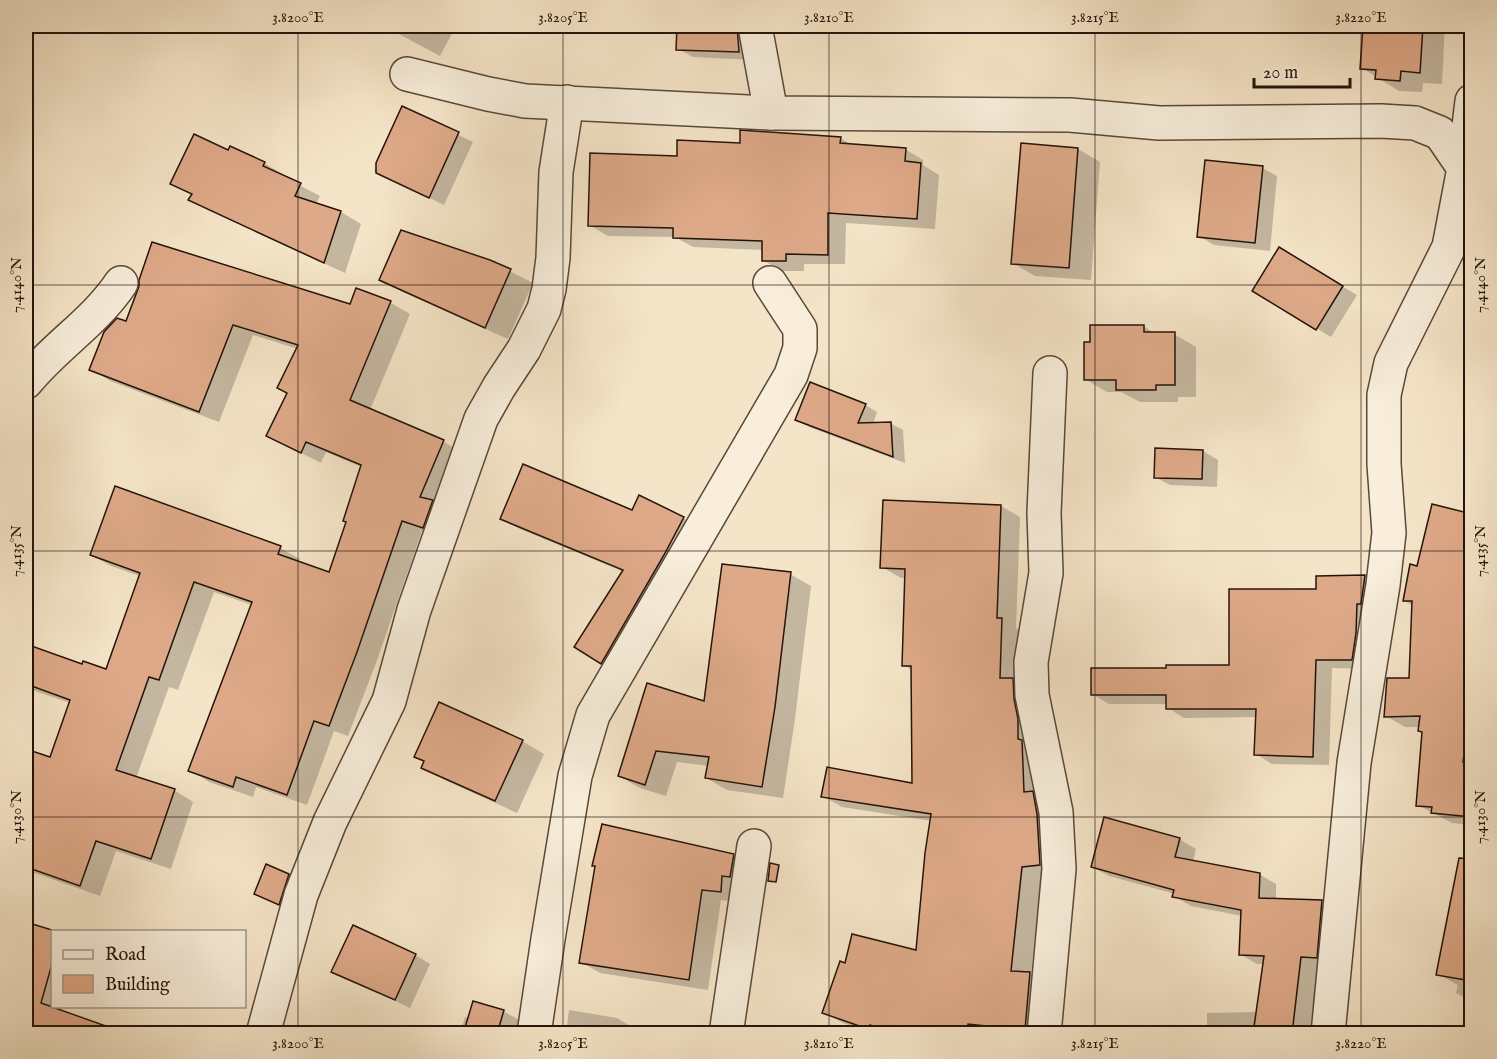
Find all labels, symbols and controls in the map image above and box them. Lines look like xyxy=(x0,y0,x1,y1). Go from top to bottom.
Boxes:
text: 3.8200°E xyxy=(272,8,324,27)
text: 3.8205°E xyxy=(538,8,588,27)
text: 3.8210°E xyxy=(804,8,854,27)
text: 3.8215°E xyxy=(1071,8,1119,27)
text: 3.8220°E xyxy=(1335,8,1387,27)
scale bar xyxy=(1254,51,1350,89)
text: 20 m xyxy=(1263,62,1298,85)
text: 7.4140°N xyxy=(7,257,26,313)
text: 7.4140°N xyxy=(1471,257,1490,313)
text: 7.4135°N xyxy=(7,525,26,577)
text: 7.4135°N xyxy=(1471,525,1490,577)
text: 7.4130°N xyxy=(7,790,26,844)
text: 7.4130°N xyxy=(1471,790,1490,844)
legend xyxy=(51,930,246,1008)
text: Road xyxy=(105,944,146,967)
text: Building xyxy=(105,974,170,997)
text: 3.8200°E xyxy=(272,1034,324,1053)
text: 3.8205°E xyxy=(538,1034,588,1053)
text: 3.8210°E xyxy=(804,1034,854,1053)
text: 3.8215°E xyxy=(1071,1034,1119,1053)
text: 3.8220°E xyxy=(1335,1034,1387,1053)

